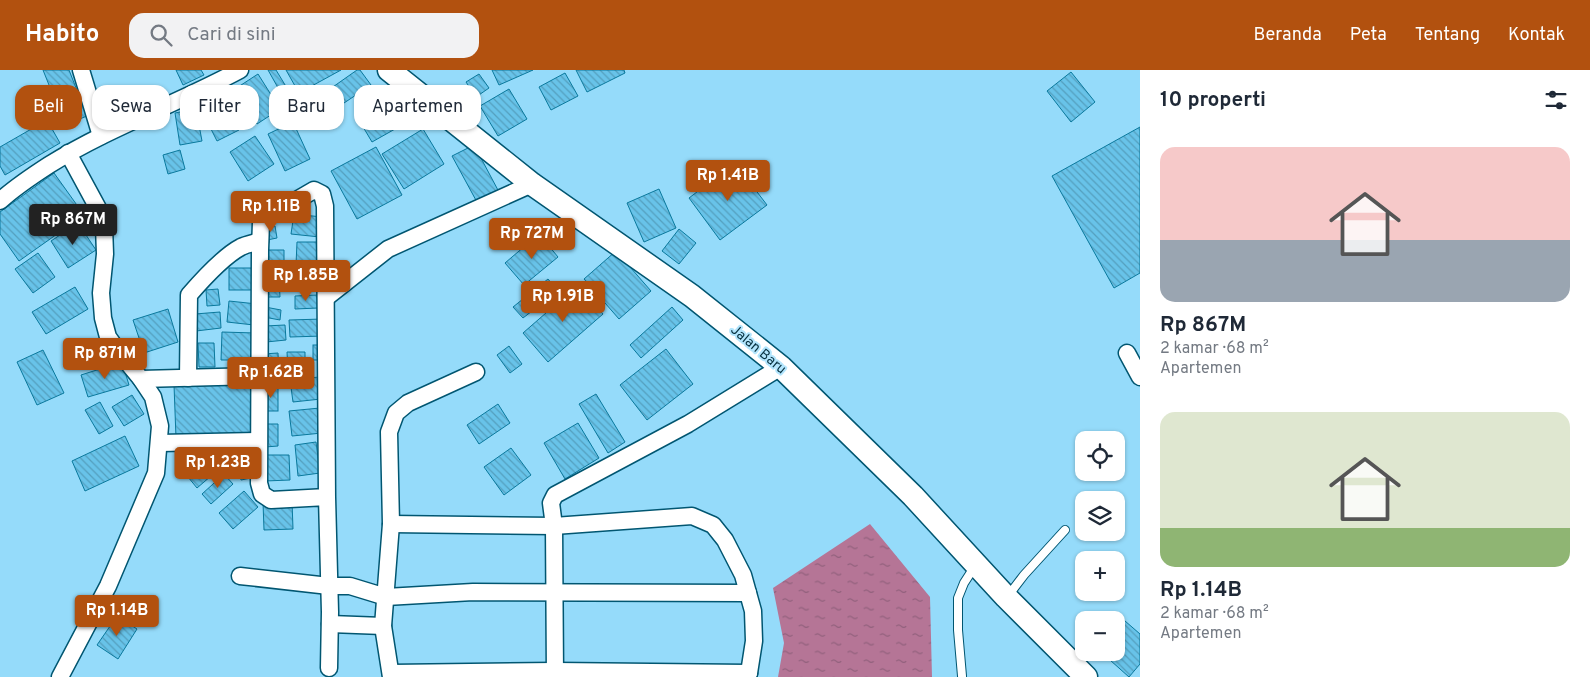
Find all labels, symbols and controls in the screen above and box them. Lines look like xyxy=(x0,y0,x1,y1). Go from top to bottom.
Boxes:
search box xyxy=(129,13,479,58)
text: Habito xyxy=(25,20,99,50)
icon: search xyxy=(147,21,175,49)
text: Cari di sini xyxy=(187,23,276,47)
text: Beranda xyxy=(1253,24,1322,47)
text: Peta xyxy=(1350,24,1387,47)
text: Tentang xyxy=(1415,24,1480,47)
text: Kontak xyxy=(1508,24,1565,47)
chip: Beli xyxy=(15,85,82,130)
chip: Sewa xyxy=(92,85,170,130)
chip: Filter xyxy=(180,85,259,130)
chip: Baru xyxy=(269,85,344,130)
chip: Apartemen xyxy=(354,85,481,130)
icon: filters xyxy=(1542,86,1570,114)
text: 10 properti xyxy=(1160,87,1266,114)
pin: Rp 1.41B xyxy=(676,160,780,202)
text: Rp 1.41B xyxy=(697,166,759,186)
icon: home xyxy=(1320,179,1410,269)
pin: Rp 1.11B xyxy=(219,190,323,233)
text: Rp 1.11B xyxy=(242,197,300,217)
pin: Rp 867M xyxy=(27,204,119,246)
text: Rp 867M xyxy=(40,210,106,230)
pin: Rp 727M xyxy=(486,218,578,260)
text: Rp 727M xyxy=(500,224,564,244)
pin: Rp 1.85B xyxy=(254,260,358,302)
text: Rp 1.85B xyxy=(273,266,339,286)
pin: Rp 1.91B xyxy=(511,280,615,323)
text: Rp 1.91B xyxy=(532,287,594,307)
text: Rp 867M xyxy=(1160,312,1246,339)
street label: Jalan Baru xyxy=(727,322,789,378)
pin: Rp 871M xyxy=(59,338,151,380)
text: 2 kamar · 68 m² xyxy=(1160,339,1269,359)
text: Rp 871M xyxy=(74,344,136,364)
pin: Rp 1.62B xyxy=(219,356,323,399)
text: Apartemen xyxy=(1160,359,1241,379)
text: Rp 1.62B xyxy=(238,363,304,383)
map controls xyxy=(1075,431,1125,661)
button: locate xyxy=(1075,431,1125,481)
icon: home xyxy=(1320,444,1410,534)
pin: Rp 1.23B xyxy=(166,446,270,489)
text: Rp 1.23B xyxy=(186,453,251,473)
button: layers xyxy=(1075,491,1125,541)
button: + xyxy=(1075,551,1125,601)
text: Rp 1.14B xyxy=(1160,577,1242,604)
pin: Rp 1.14B xyxy=(65,594,169,637)
text: Rp 1.14B xyxy=(86,601,148,621)
text: 2 kamar · 68 m² xyxy=(1160,604,1269,624)
button: − xyxy=(1075,611,1125,661)
text: Apartemen xyxy=(1160,624,1241,644)

